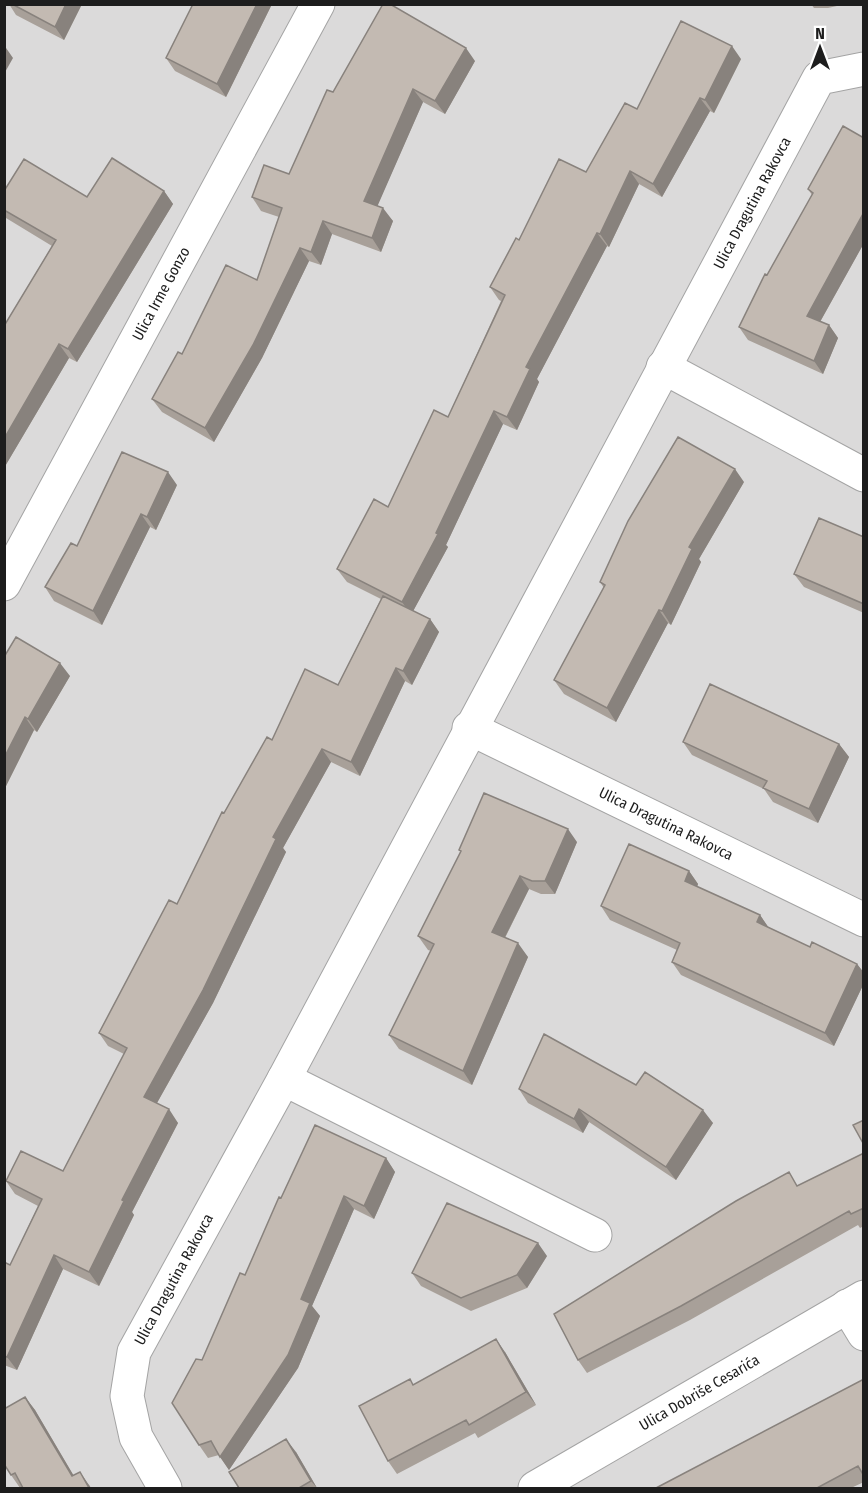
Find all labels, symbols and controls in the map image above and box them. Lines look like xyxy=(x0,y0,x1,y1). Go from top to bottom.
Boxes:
north arrow xyxy=(790,18,850,78)
text: N xyxy=(815,24,825,43)
street label: Ulica Dragutina Rakovca xyxy=(710,134,795,272)
street label: Ulica Irme Gonzo xyxy=(129,244,194,344)
street label: Ulica Dragutina Rakovca xyxy=(596,783,736,864)
street label: Ulica Dragutina Rakovca xyxy=(131,1211,217,1348)
street label: Ulica Dobriše Cesarića xyxy=(636,1351,763,1434)

